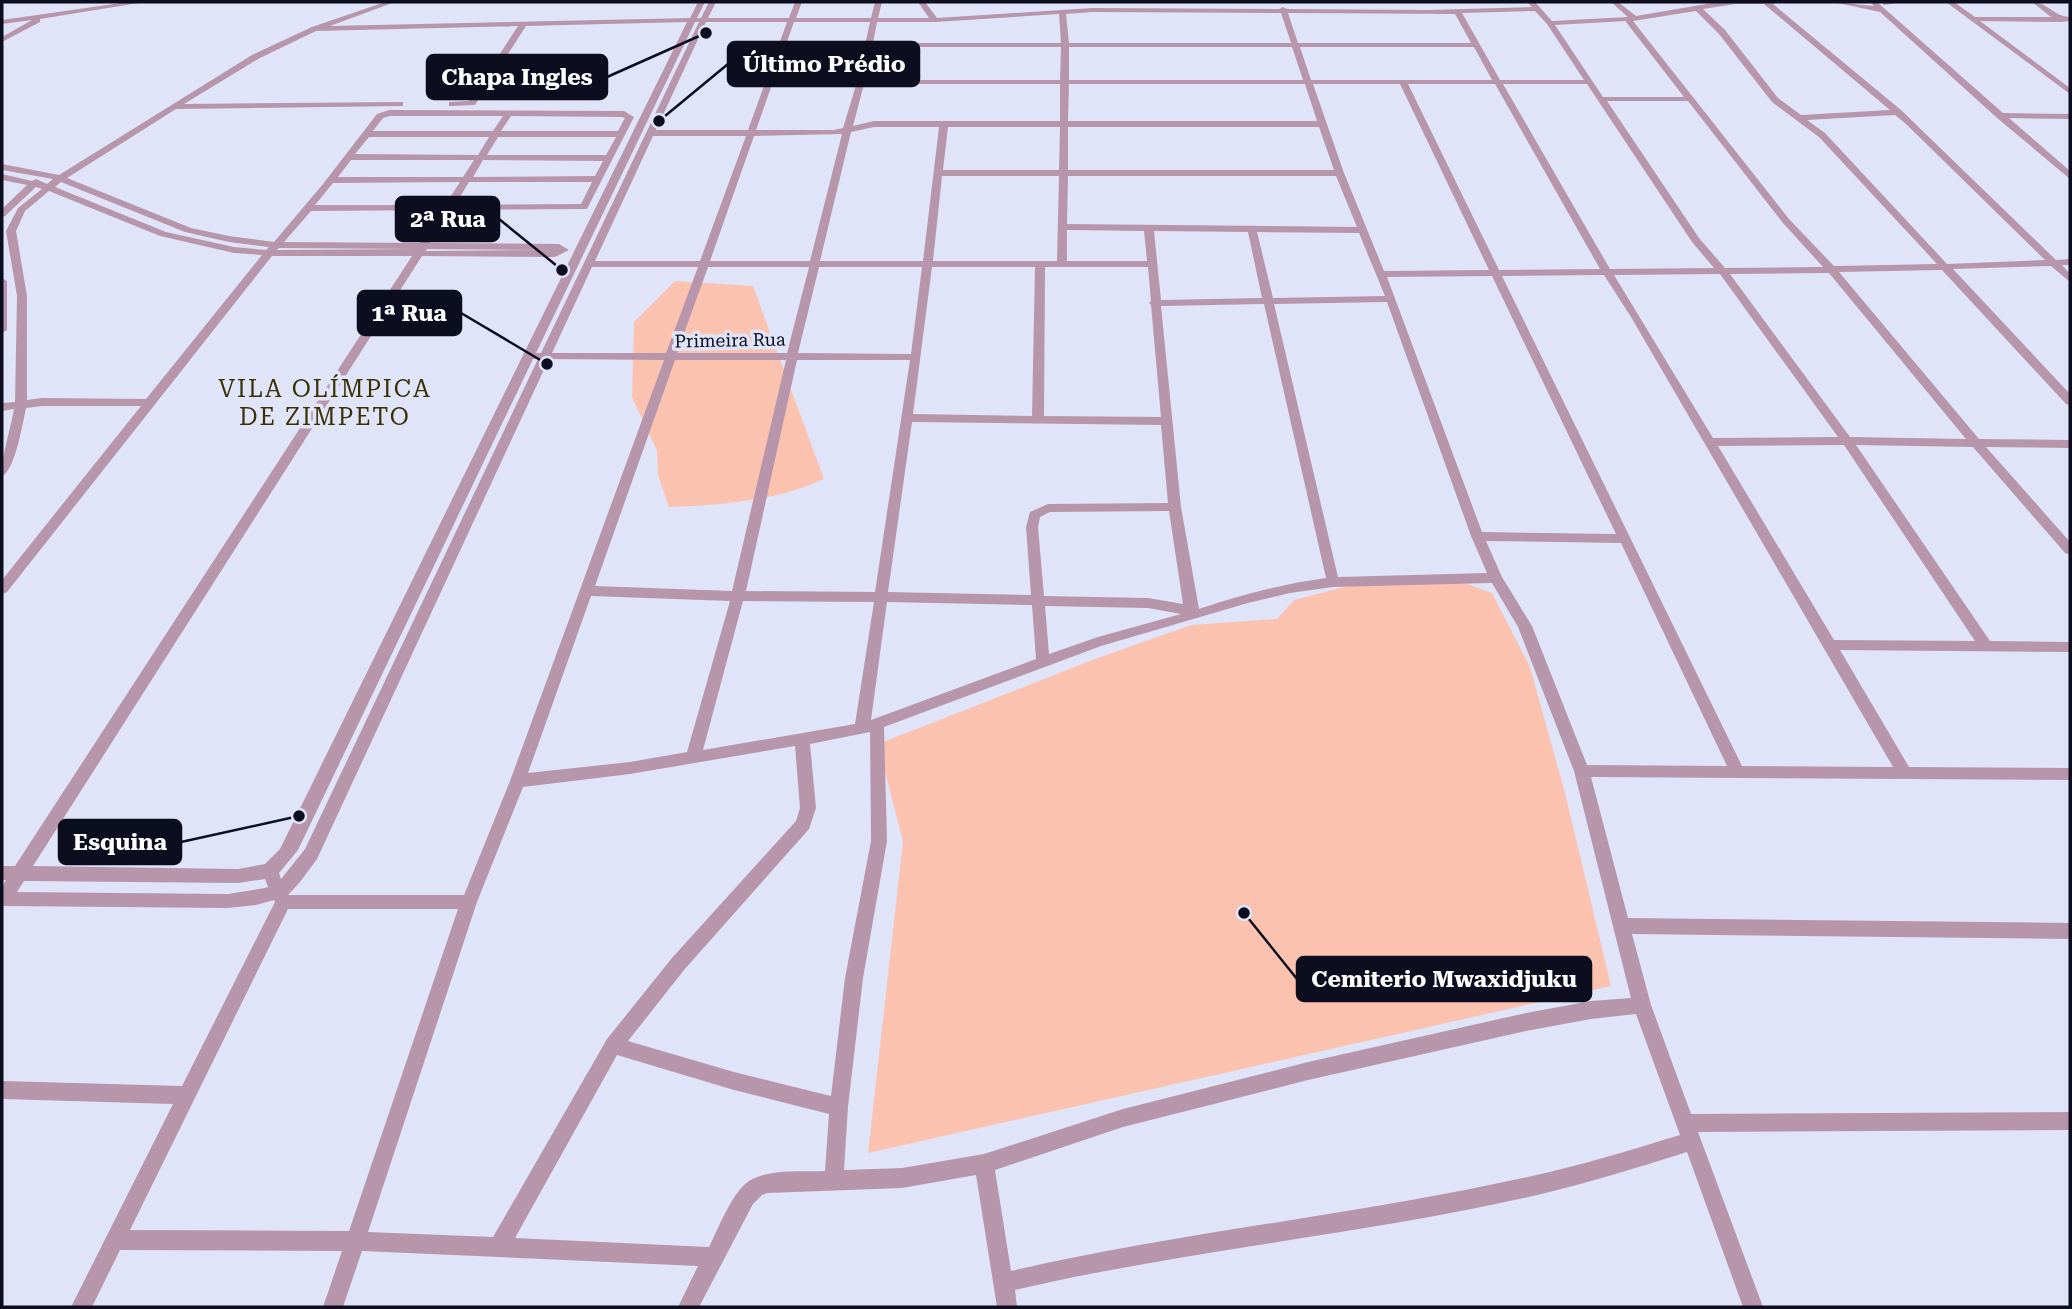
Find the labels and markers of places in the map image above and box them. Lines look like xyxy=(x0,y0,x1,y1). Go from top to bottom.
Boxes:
callout: Último Prédio xyxy=(728,42,919,86)
callout: Chapa Ingles xyxy=(427,55,607,99)
callout: 2ª Rua xyxy=(396,197,499,241)
callout: 1ª Rua xyxy=(358,291,461,335)
callout: Esquina xyxy=(59,820,181,864)
callout: Cemiterio Mwaxidjuku xyxy=(1297,957,1591,1001)

